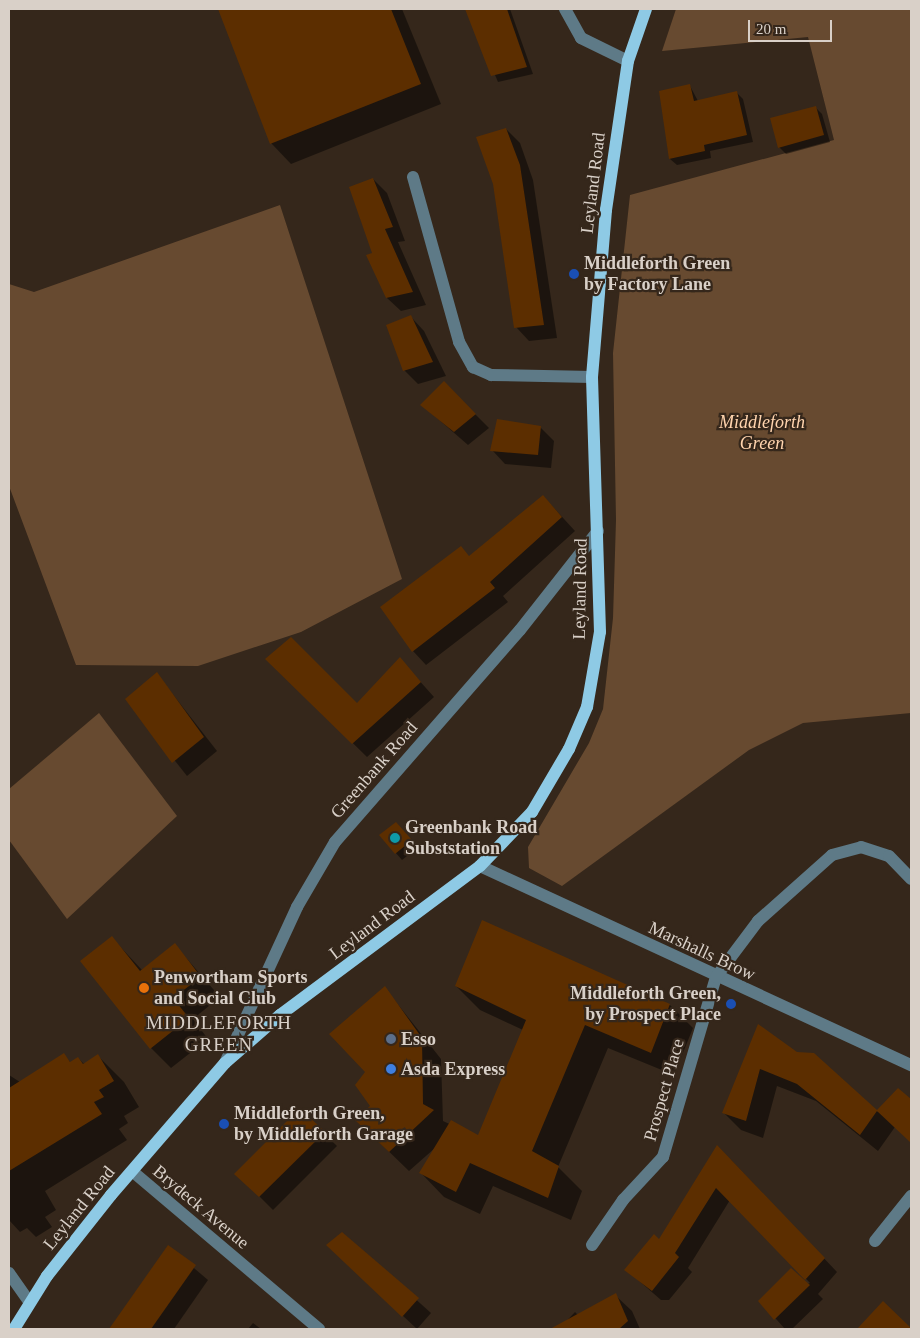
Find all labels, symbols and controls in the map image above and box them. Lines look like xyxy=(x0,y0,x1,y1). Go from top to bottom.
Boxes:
scale bar xyxy=(750,10,834,42)
text: 20 m xyxy=(756,21,786,37)
street label: Leyland Road xyxy=(576,131,610,235)
place label: Middleforth Green by Factory Lane xyxy=(584,253,730,296)
marker: Middleforth Green by Factory Lane xyxy=(568,268,580,280)
park label: Middleforth Green xyxy=(719,412,805,454)
street label: Leyland Road xyxy=(568,538,592,640)
street label: Greenbank Road xyxy=(326,717,422,823)
place label: Greenbank Road Subststation xyxy=(405,817,537,860)
marker: Greenbank Road Subststation xyxy=(389,832,401,844)
street label: Leyland Road xyxy=(325,886,419,964)
street label: Marshalls Brow xyxy=(645,917,759,985)
place label: Penwortham Sports and Social Club xyxy=(154,967,307,1010)
marker: Penwortham Sports and Social Club xyxy=(138,982,150,994)
place label: Middleforth Green, by Prospect Place xyxy=(570,983,721,1026)
marker: Middleforth Green, by Prospect Place xyxy=(725,998,737,1010)
district label: MIDDLEFORTH GREEN xyxy=(145,1012,293,1056)
place label: Esso xyxy=(401,1028,436,1050)
marker: Esso xyxy=(385,1033,397,1045)
street label: Prospect Place xyxy=(639,1036,689,1144)
place label: Asda Express xyxy=(401,1058,505,1080)
marker: Asda Express xyxy=(385,1063,397,1075)
place label: Middleforth Green, by Middleforth Garage xyxy=(234,1103,413,1146)
marker: Middleforth Green, by Middleforth Garage xyxy=(218,1118,230,1130)
street label: Brydeck Avenue xyxy=(148,1160,254,1254)
street label: Leyland Road xyxy=(39,1162,119,1254)

